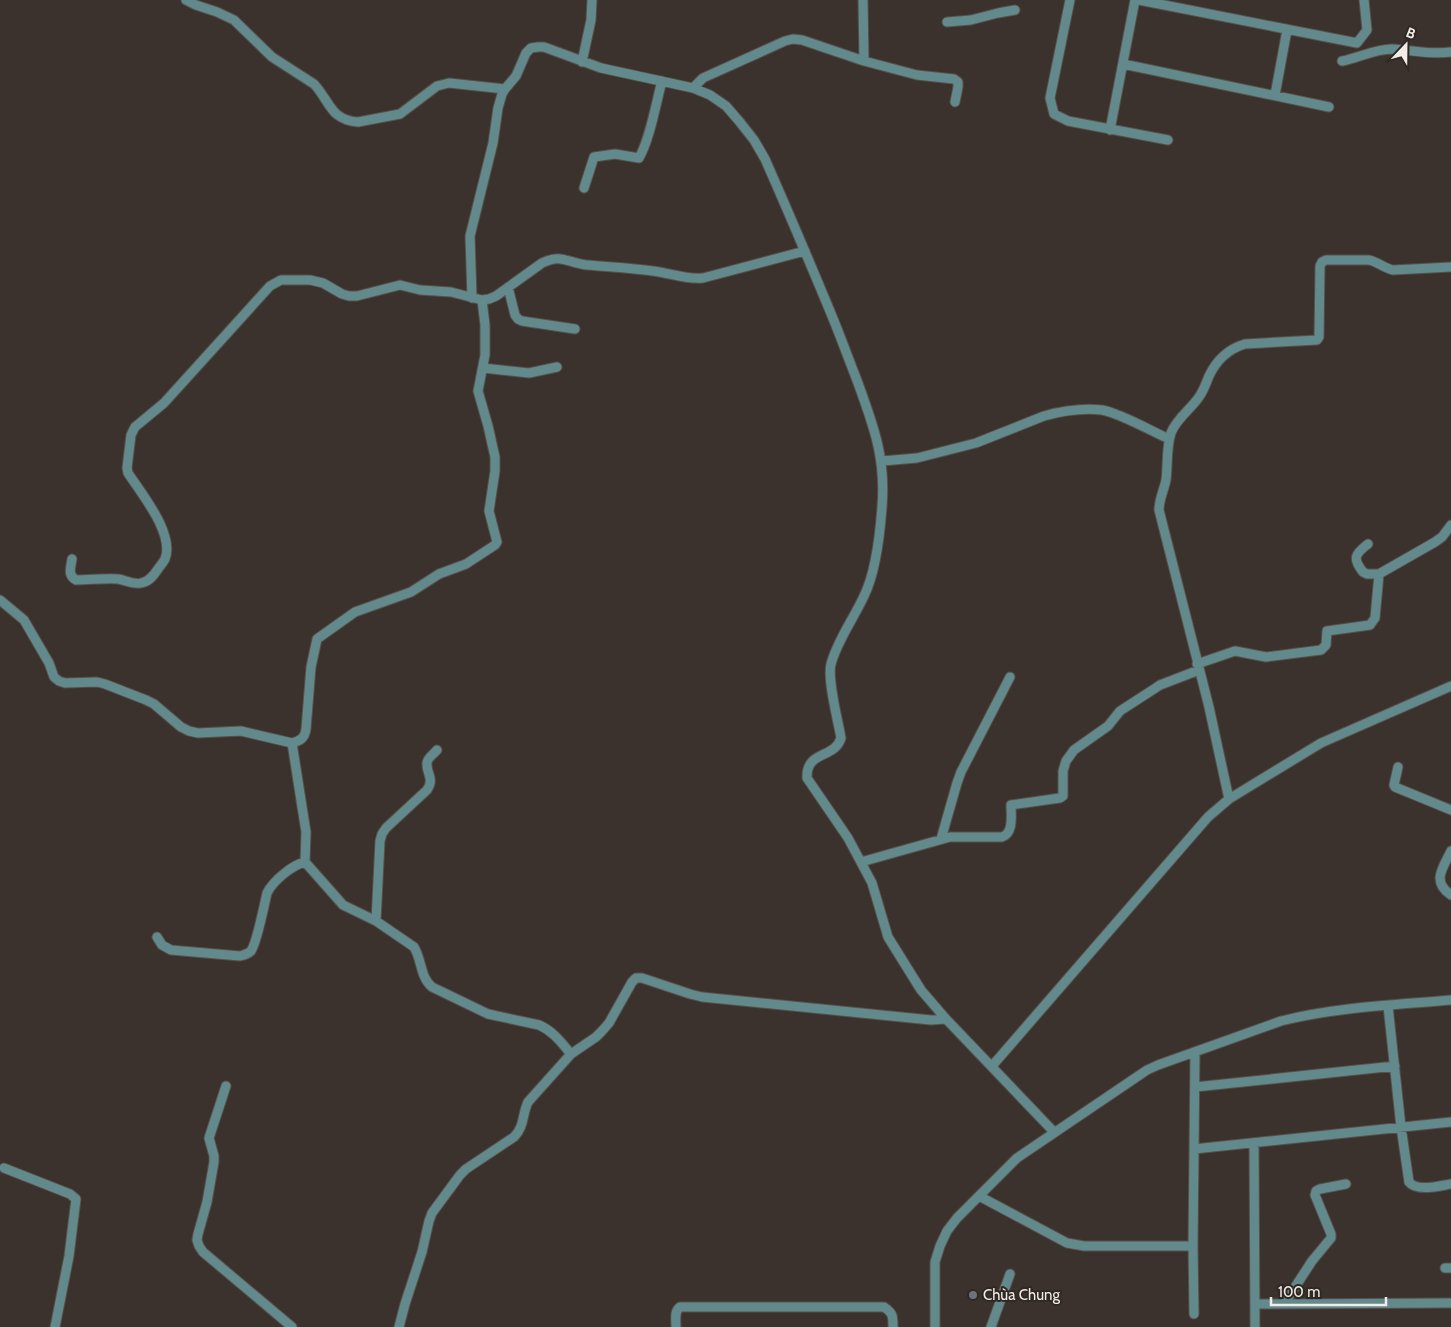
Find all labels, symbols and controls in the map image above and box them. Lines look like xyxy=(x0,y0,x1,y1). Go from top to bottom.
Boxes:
north arrow xyxy=(1381,20,1431,70)
text: B xyxy=(1403,23,1419,43)
scale bar xyxy=(1271,1274,1386,1306)
text: 100 m xyxy=(1278,1283,1320,1301)
place label: Chùa Chung xyxy=(983,1286,1060,1304)
marker: Chùa Chung xyxy=(967,1289,979,1301)

